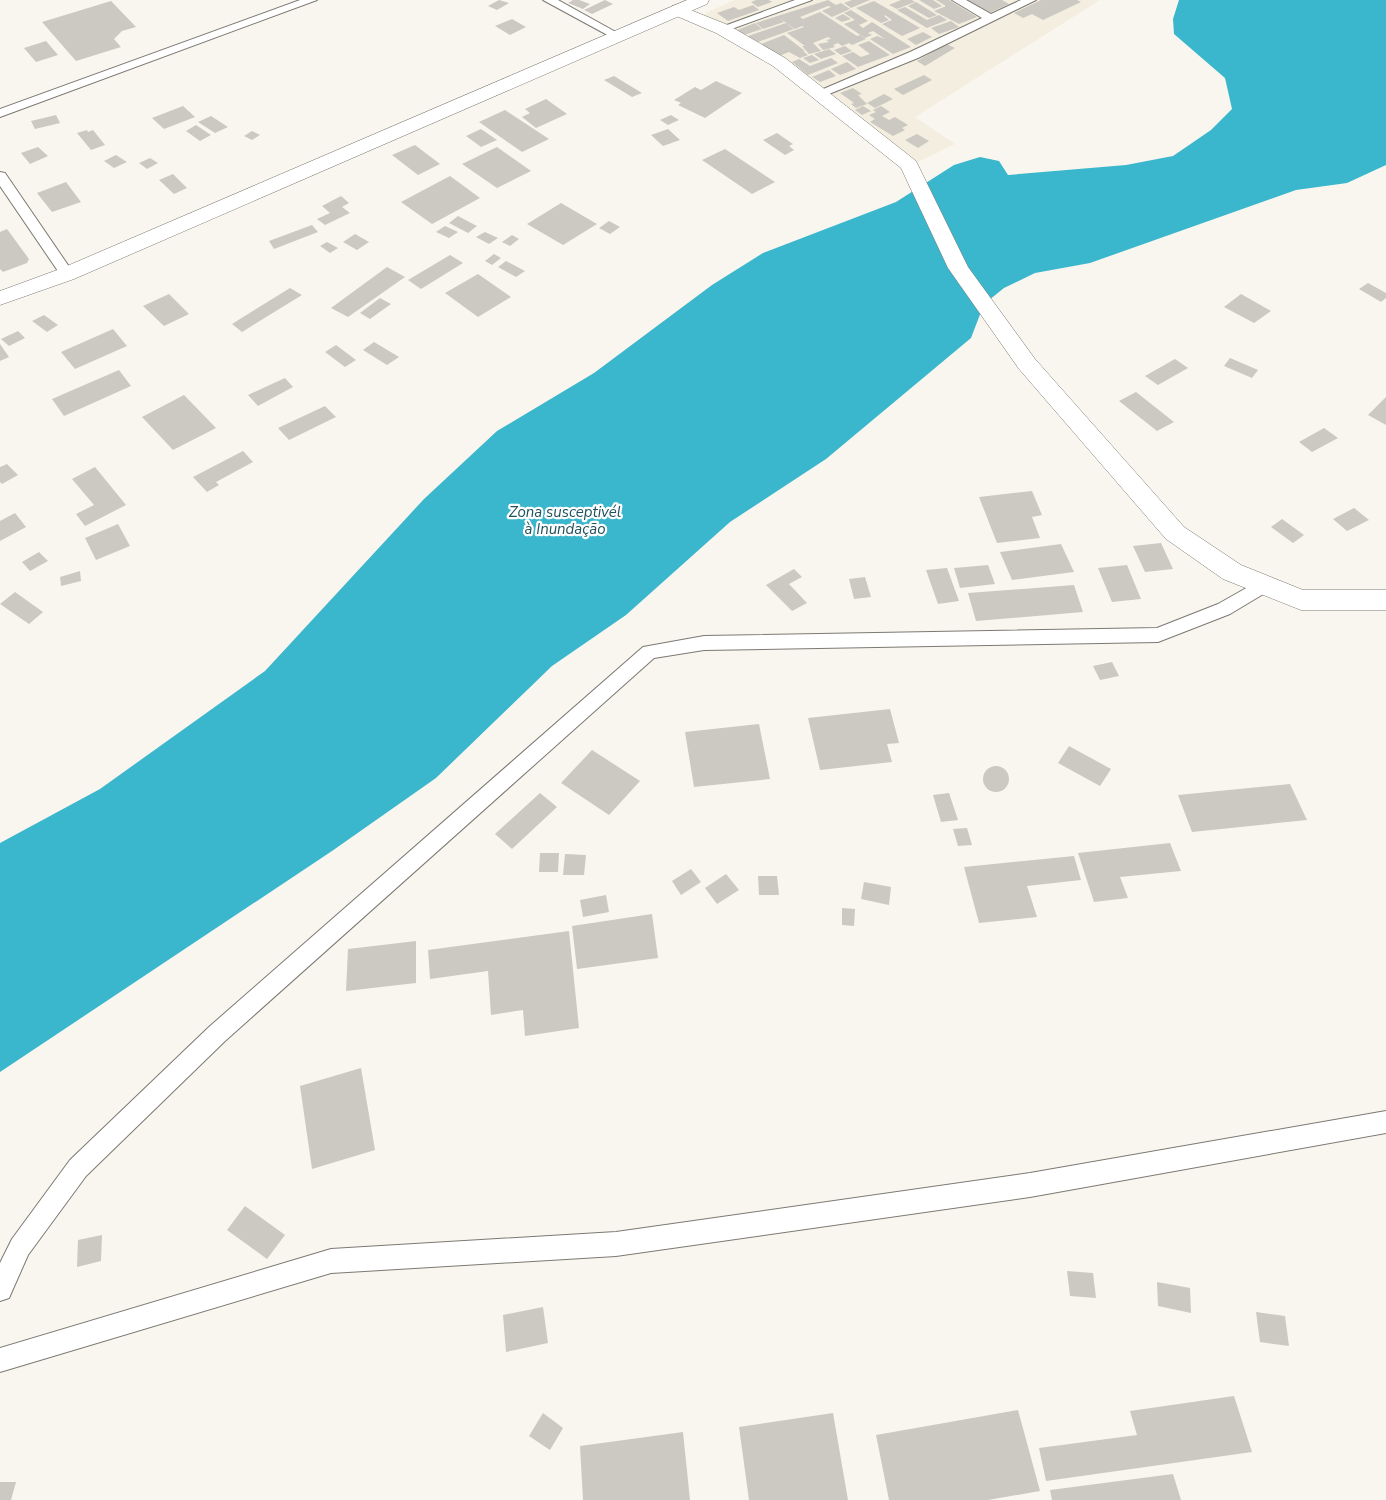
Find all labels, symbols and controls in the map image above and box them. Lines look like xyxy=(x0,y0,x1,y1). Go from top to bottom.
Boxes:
water label: Zona susceptivél à Inundação xyxy=(509,502,621,539)

